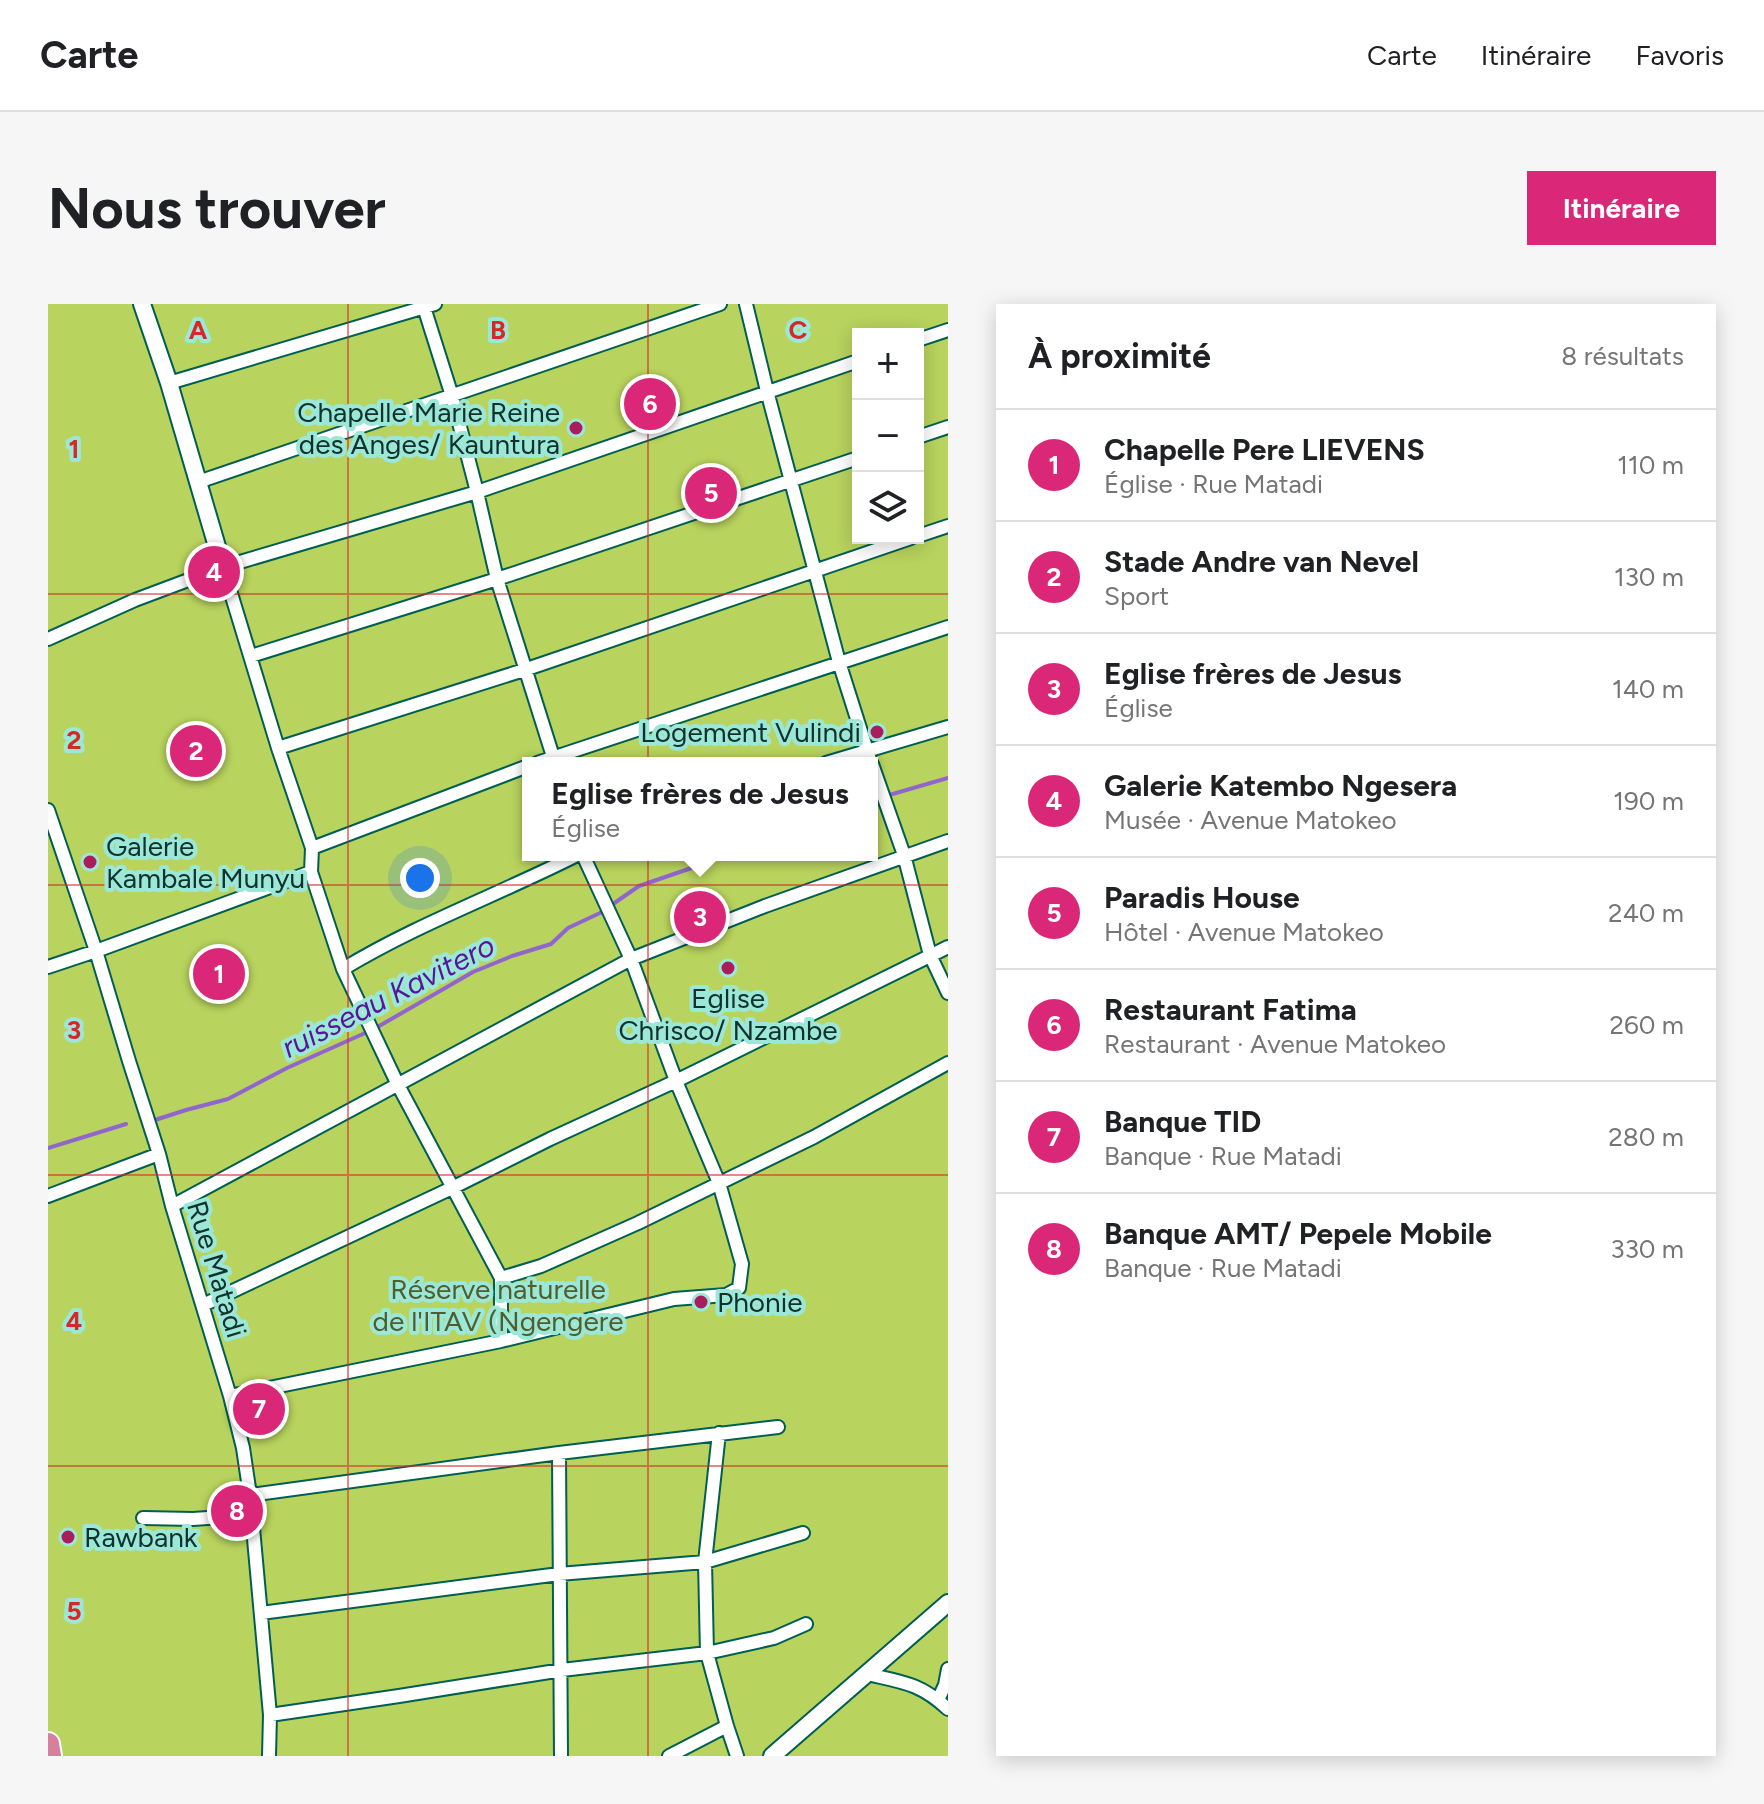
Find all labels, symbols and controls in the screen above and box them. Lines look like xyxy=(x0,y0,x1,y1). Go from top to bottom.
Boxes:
text: Carte xyxy=(40,32,138,78)
text: Carte xyxy=(1367,38,1437,72)
text: Itinéraire xyxy=(1481,38,1591,72)
text: Favoris xyxy=(1635,38,1724,72)
button: Itinéraire xyxy=(1527,171,1716,245)
text: Nous trouver xyxy=(48,175,386,242)
text: A xyxy=(189,314,208,346)
text: B xyxy=(490,314,506,346)
text: C xyxy=(789,314,808,346)
map controls xyxy=(852,328,924,544)
button: + xyxy=(852,328,924,400)
text: À proximité xyxy=(1028,336,1211,377)
text: 8 résultats xyxy=(1561,340,1684,372)
pin: 6 xyxy=(624,374,676,434)
place label: Chapelle Marie Reine des Anges/ Kauntura xyxy=(297,395,560,461)
button: − xyxy=(852,400,924,472)
marker: Chapelle Marie Reine des Anges/ Kauntura xyxy=(567,419,585,437)
text: Chapelle Pere LIEVENS xyxy=(1104,431,1425,468)
text: 1 xyxy=(69,433,79,465)
text: 1 xyxy=(1049,449,1059,481)
text: 110 m xyxy=(1617,449,1684,481)
pin: 5 xyxy=(685,463,737,523)
text: Église · Rue Matadi xyxy=(1104,468,1323,500)
button: layers xyxy=(852,472,924,544)
pin: 4 xyxy=(188,542,240,602)
text: Stade Andre van Nevel xyxy=(1104,543,1419,580)
text: 2 xyxy=(1046,561,1062,593)
text: 130 m xyxy=(1614,561,1684,593)
text: Sport xyxy=(1104,580,1169,612)
text: Eglise frères de Jesus xyxy=(1104,655,1401,692)
text: 3 xyxy=(1047,673,1061,705)
text: 140 m xyxy=(1612,673,1684,705)
text: Église xyxy=(1104,692,1173,724)
place label: Logement Vulindi xyxy=(640,715,861,749)
pin: 2 xyxy=(170,721,222,781)
marker: Logement Vulindi xyxy=(868,723,886,741)
text: 2 xyxy=(66,724,82,756)
popup xyxy=(522,757,878,861)
text: Galerie Katembo Ngesera xyxy=(1104,767,1457,804)
text: Eglise frères de Jesus xyxy=(551,775,849,812)
text: 4 xyxy=(1046,785,1062,817)
text: 190 m xyxy=(1613,785,1684,817)
text: Musée · Avenue Matokeo xyxy=(1104,804,1397,836)
text: Église xyxy=(551,812,620,844)
place label: Galerie Kambale Munyu xyxy=(106,829,305,895)
marker: Galerie Kambale Munyu xyxy=(81,853,99,871)
your location xyxy=(400,858,440,898)
text: Paradis House xyxy=(1104,879,1300,916)
pin: 3 xyxy=(674,887,726,947)
text: 5 xyxy=(1046,897,1062,929)
text: 240 m xyxy=(1608,897,1684,929)
text: Hôtel · Avenue Matokeo xyxy=(1104,916,1384,948)
water label: ruisseau Kavitero xyxy=(275,926,501,1066)
pin: 1 xyxy=(193,944,245,1004)
marker: Eglise Chrisco/ Nzambe xyxy=(719,959,737,977)
place label: Eglise Chrisco/ Nzambe xyxy=(618,981,838,1047)
text: Restaurant Fatima xyxy=(1104,991,1357,1028)
text: 6 xyxy=(1046,1009,1062,1041)
text: 260 m xyxy=(1610,1009,1684,1041)
text: 3 xyxy=(67,1014,81,1046)
text: Restaurant · Avenue Matokeo xyxy=(1104,1028,1446,1060)
text: Banque TID xyxy=(1104,1103,1261,1140)
text: 7 xyxy=(1047,1121,1061,1153)
text: 280 m xyxy=(1608,1121,1684,1153)
text: Banque · Rue Matadi xyxy=(1104,1140,1342,1172)
street label: Rue Matadi xyxy=(180,1197,254,1341)
text: Banque AMT/ Pepele Mobile xyxy=(1104,1215,1492,1252)
text: 8 xyxy=(1046,1233,1062,1265)
text: 330 m xyxy=(1610,1233,1684,1265)
text: Banque · Rue Matadi xyxy=(1104,1252,1342,1284)
park label: Réserve naturelle de l'ITAV (Ngengere xyxy=(373,1272,623,1338)
place label: Phonie xyxy=(717,1285,802,1319)
marker: Phonie xyxy=(692,1293,710,1311)
text: 4 xyxy=(66,1305,82,1337)
pin: 7 xyxy=(233,1379,285,1439)
pin: 8 xyxy=(211,1481,263,1541)
place label: Rawbank xyxy=(84,1520,198,1554)
marker: Rawbank xyxy=(59,1528,77,1546)
text: 5 xyxy=(66,1595,82,1627)

